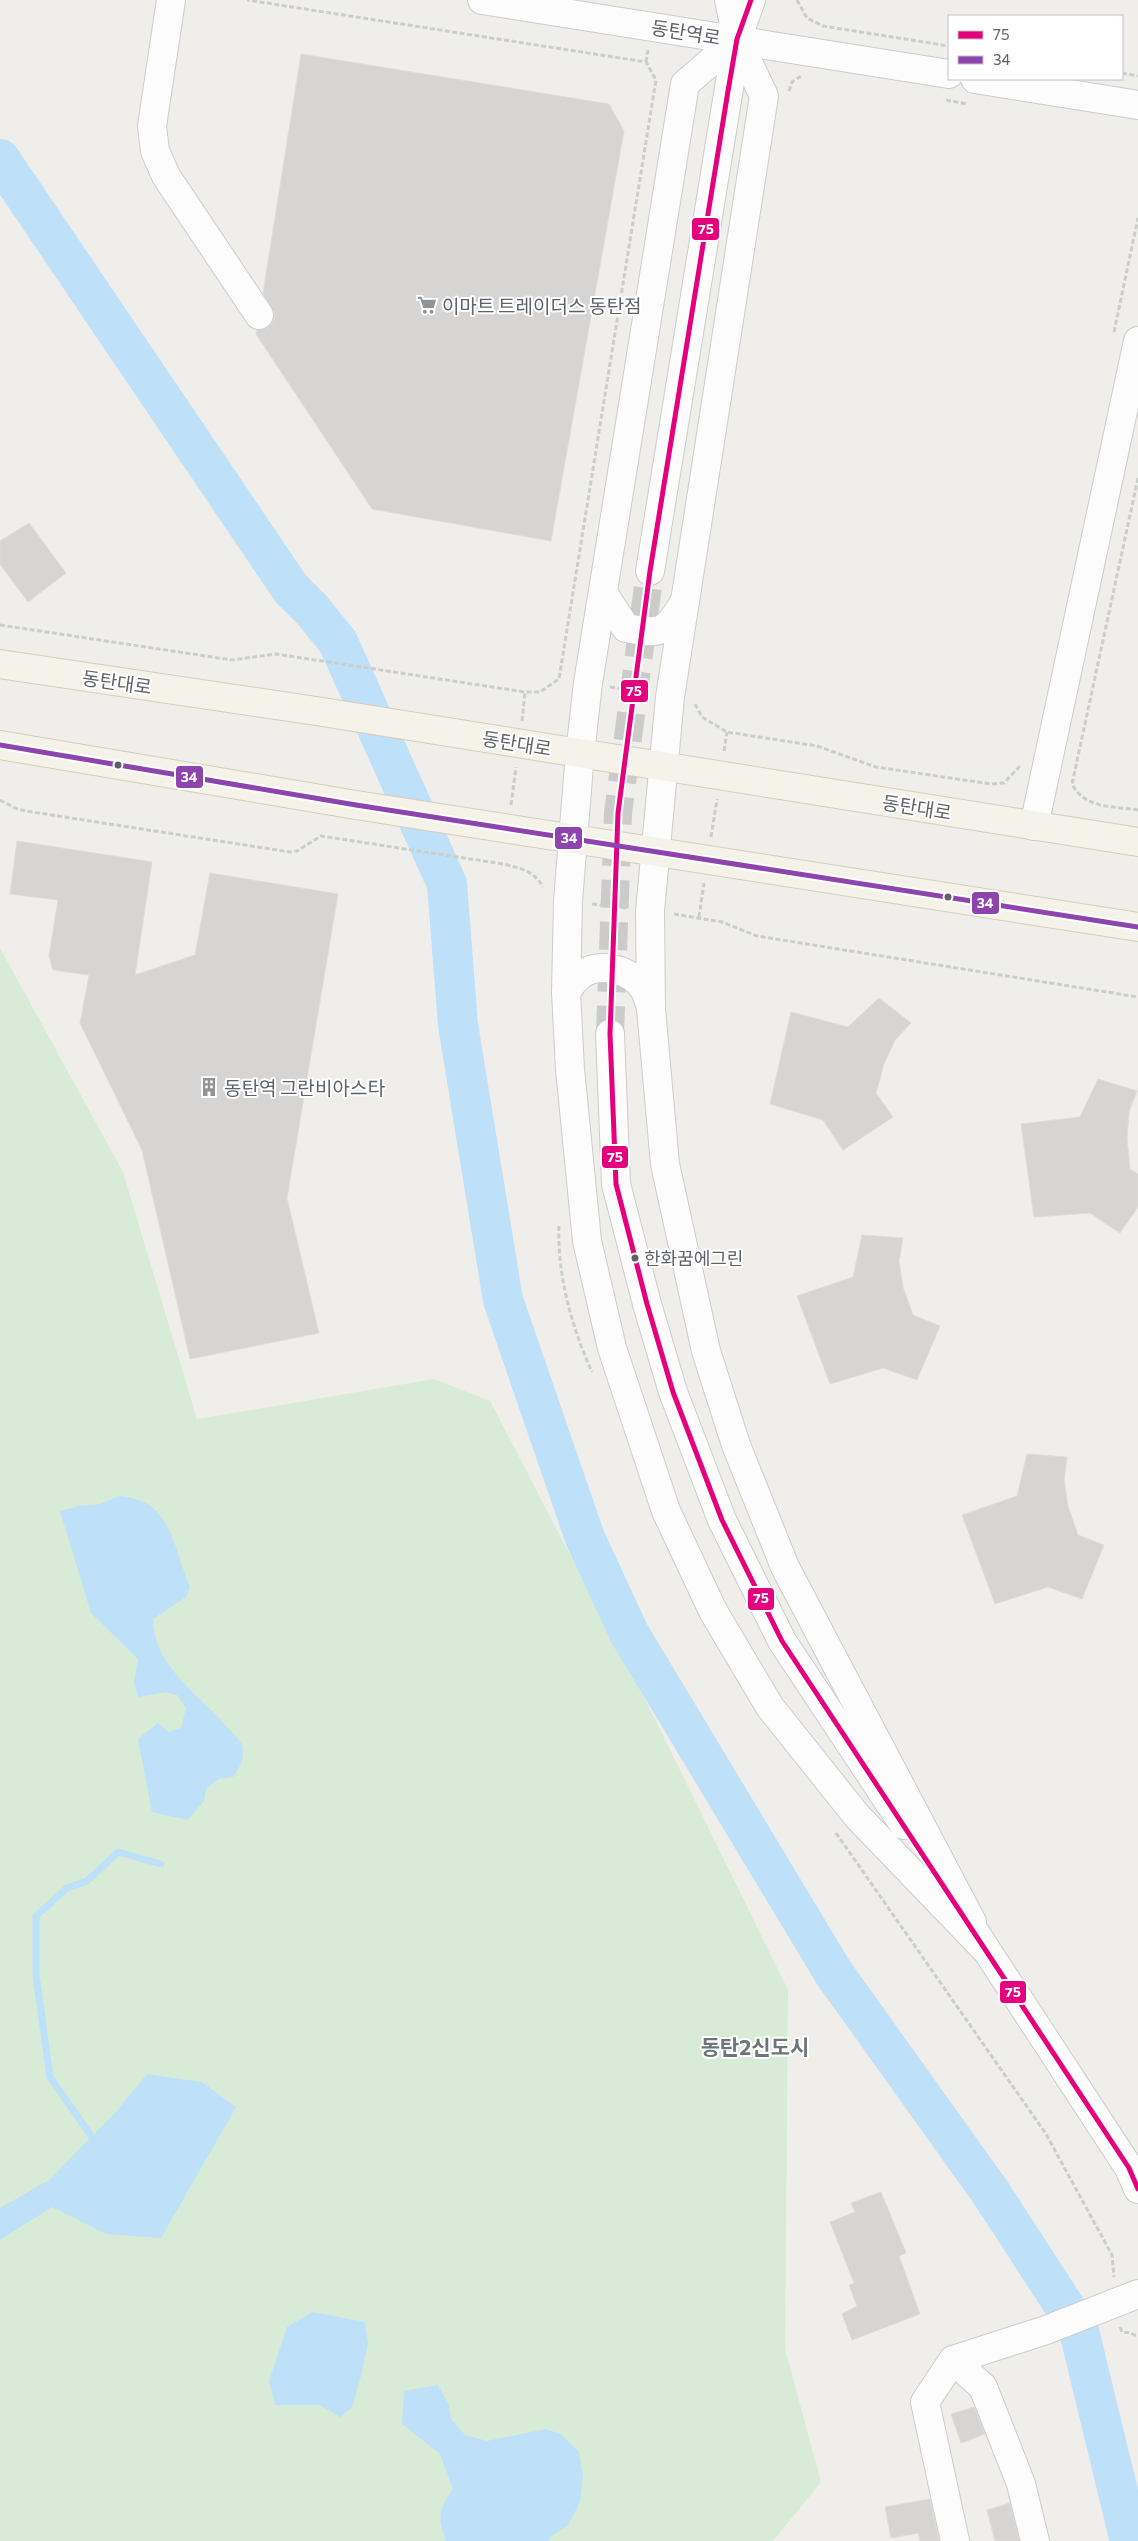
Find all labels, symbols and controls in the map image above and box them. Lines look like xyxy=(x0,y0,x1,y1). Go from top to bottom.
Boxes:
street label: 동탄역로 xyxy=(650,15,722,49)
legend xyxy=(948,15,1123,80)
text: 75 xyxy=(993,25,1010,43)
text: 34 xyxy=(993,50,1011,68)
line badge: 75 xyxy=(691,217,720,241)
text: 75 xyxy=(698,220,714,237)
supermarket icon: 이마트 트레이더스 동탄점 xyxy=(416,294,438,316)
place label: 이마트 트레이더스 동탄점 xyxy=(442,294,642,317)
street label: 동탄대로 xyxy=(81,666,153,698)
line badge: 75 xyxy=(620,679,649,703)
text: 75 xyxy=(626,682,642,699)
street label: 동탄대로 xyxy=(481,726,553,760)
unlabelled marker xyxy=(113,760,123,770)
line badge: 34 xyxy=(175,765,204,789)
text: 34 xyxy=(181,768,198,785)
street label: 동탄대로 xyxy=(881,790,953,824)
line badge: 34 xyxy=(554,826,583,850)
text: 34 xyxy=(561,829,578,846)
line badge: 34 xyxy=(971,891,1000,915)
unlabelled marker xyxy=(943,892,953,902)
text: 34 xyxy=(977,894,994,911)
building icon: 동탄역 그란비아스타 xyxy=(198,1076,220,1098)
place label: 동탄역 그란비아스타 xyxy=(224,1076,385,1099)
line badge: 75 xyxy=(601,1145,629,1169)
text: 75 xyxy=(607,1148,623,1165)
place label: 한화꿈에그린 xyxy=(644,1247,743,1269)
marker: 한화꿈에그린 xyxy=(630,1253,640,1263)
line badge: 75 xyxy=(747,1587,775,1611)
text: 75 xyxy=(753,1589,769,1606)
line badge: 75 xyxy=(999,1980,1027,2004)
text: 75 xyxy=(1005,1983,1021,2000)
district label: 동탄2신도시 xyxy=(701,2034,809,2059)

